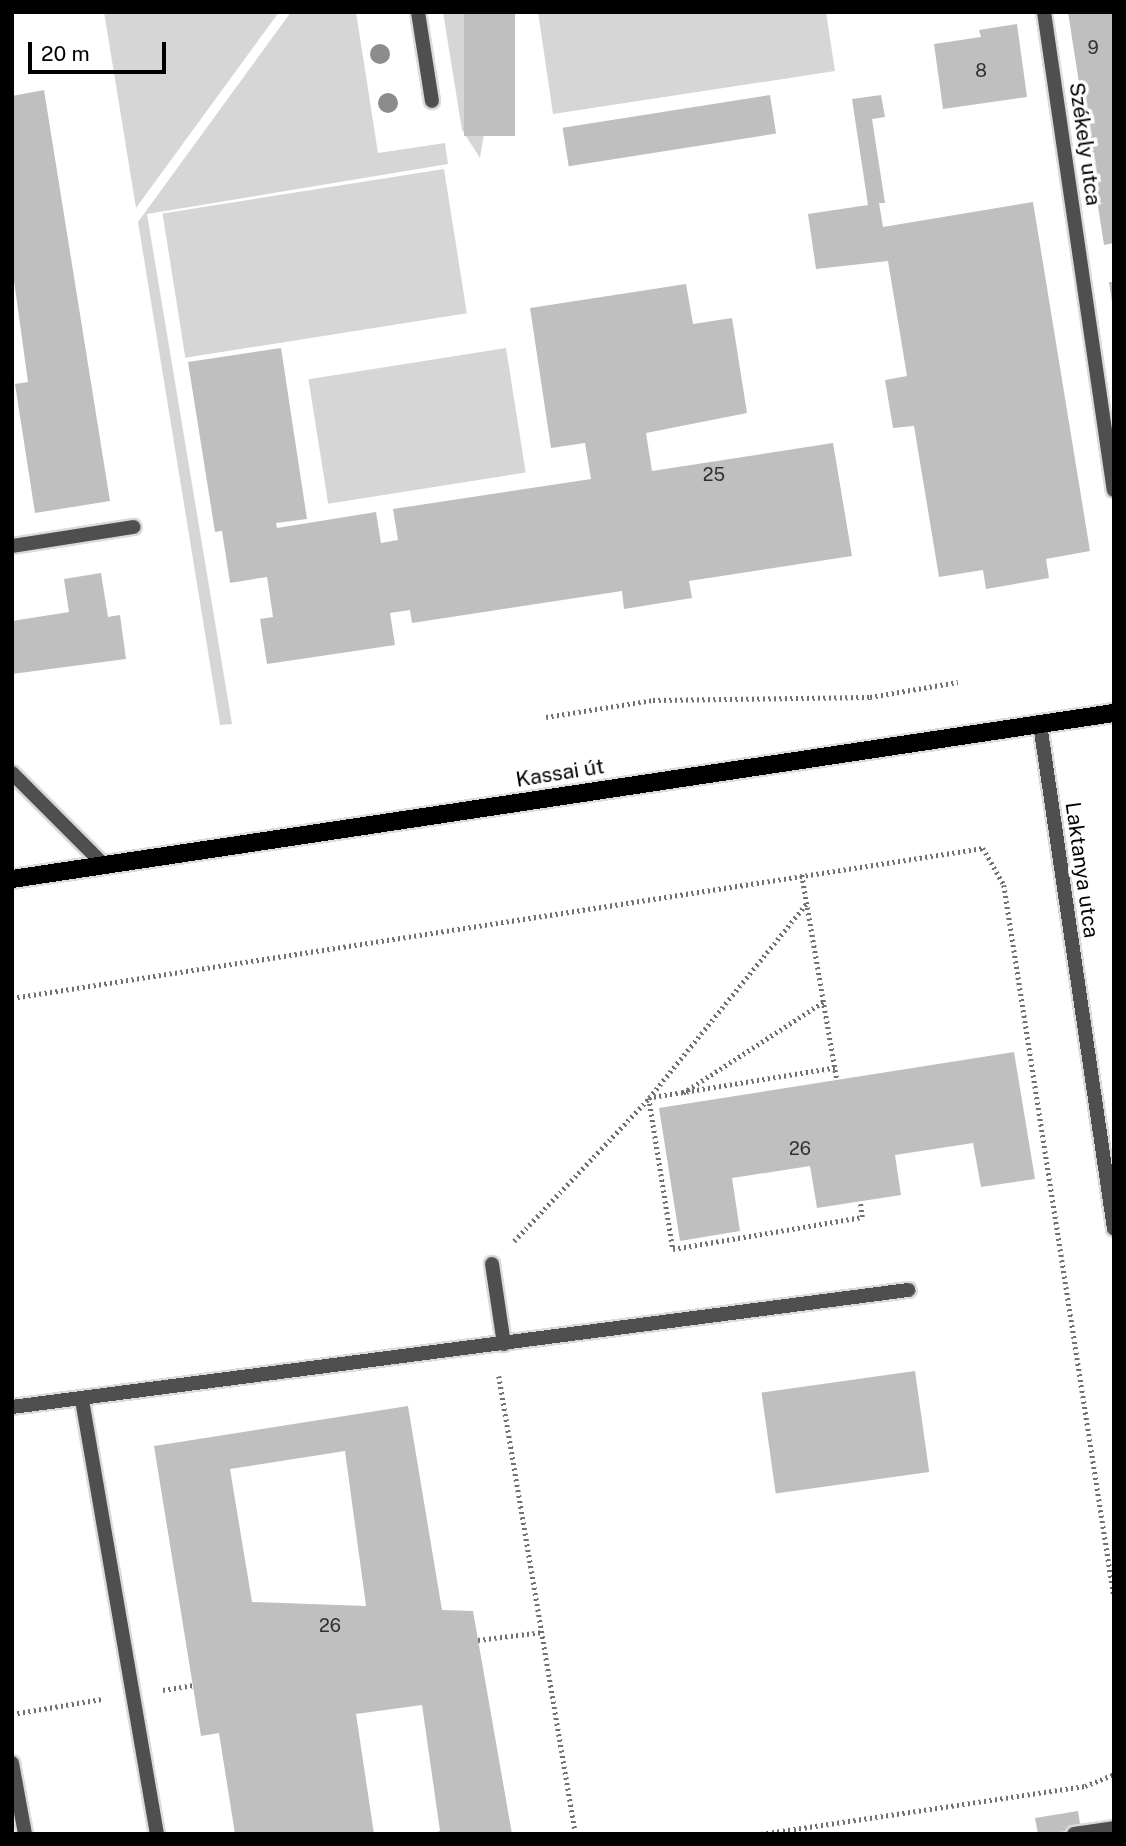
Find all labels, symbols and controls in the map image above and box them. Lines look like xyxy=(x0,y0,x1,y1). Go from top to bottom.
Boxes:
scale bar xyxy=(32,28,170,72)
house number: 9 xyxy=(1087,37,1099,59)
text: 20 m xyxy=(41,41,90,66)
house number: 8 xyxy=(975,60,987,82)
street label: Székely utca xyxy=(1064,81,1106,207)
house number: 25 xyxy=(703,464,725,486)
street label: Kassai út xyxy=(514,754,606,792)
street label: Laktanya utca xyxy=(1060,800,1104,940)
house number: 26 xyxy=(789,1138,811,1160)
house number: 26 xyxy=(319,1615,341,1637)

